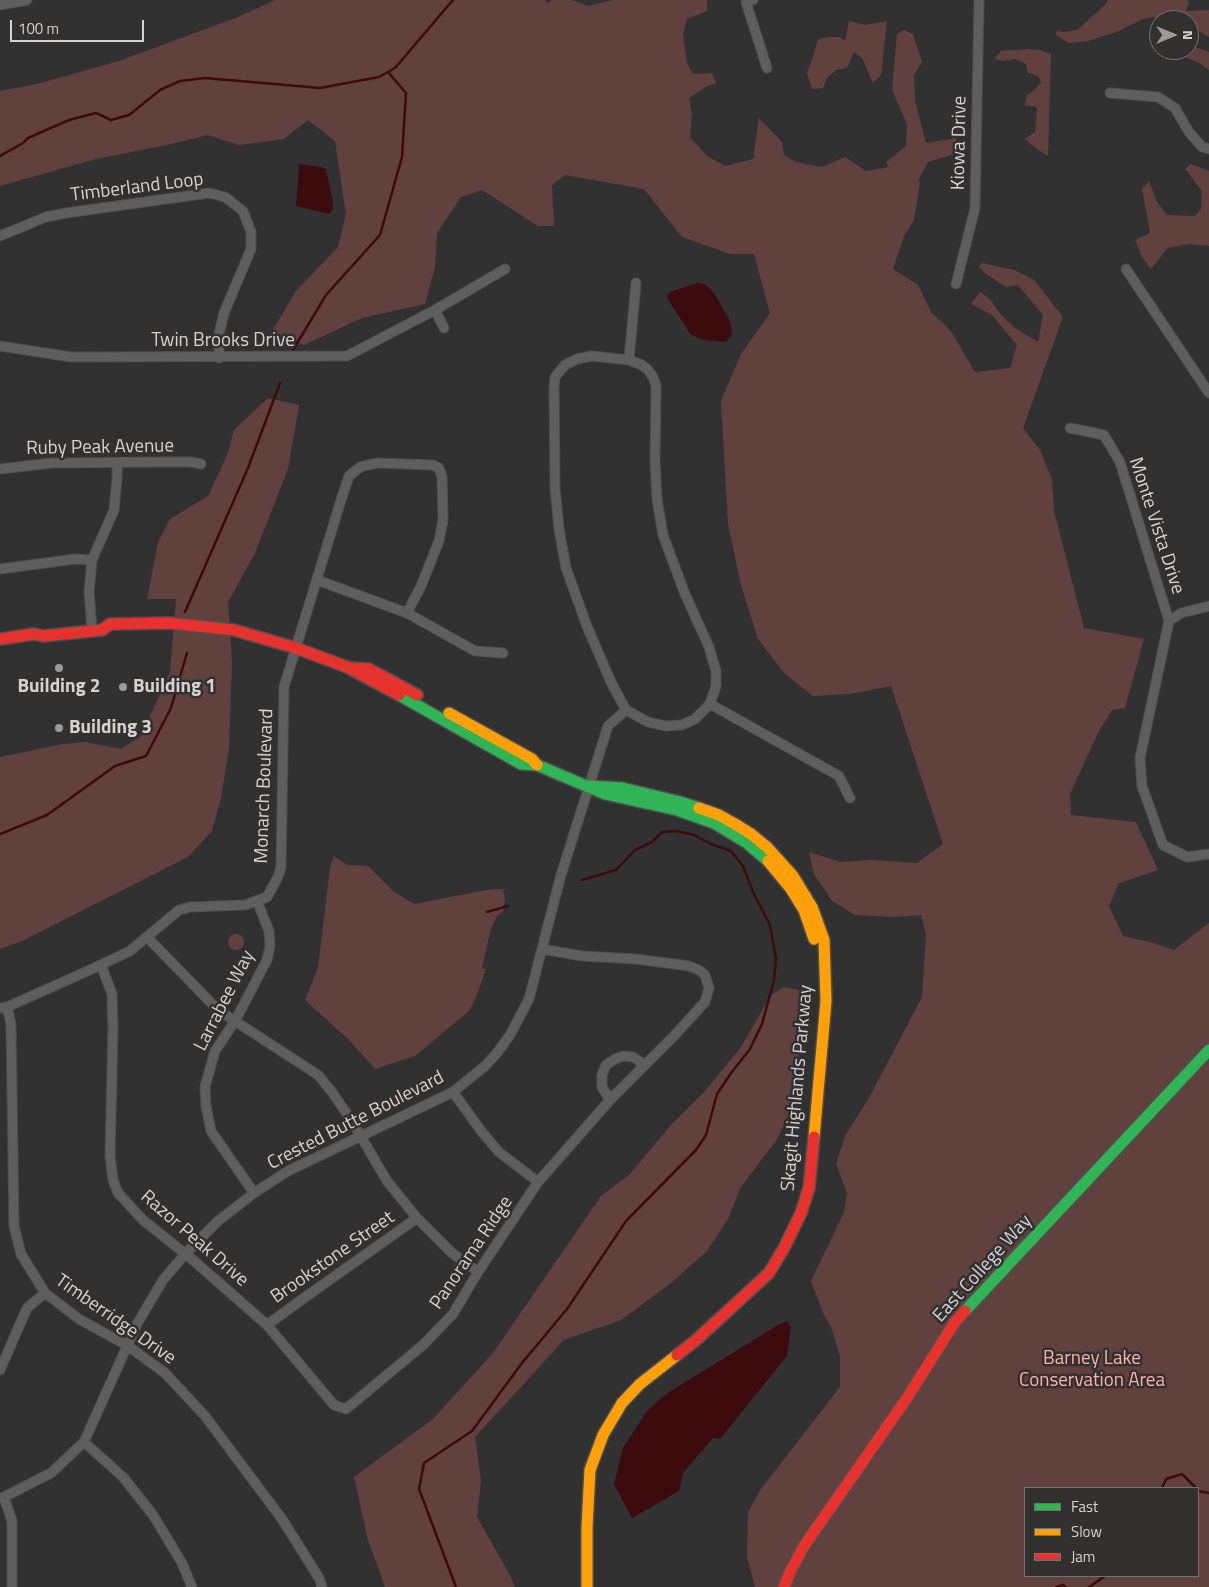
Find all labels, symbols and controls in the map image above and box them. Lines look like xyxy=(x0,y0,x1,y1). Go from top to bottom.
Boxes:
scale bar xyxy=(12,10,146,42)
north arrow xyxy=(1149,10,1199,60)
text: 100 m xyxy=(18,17,59,40)
text: N xyxy=(1178,30,1199,40)
street label: Kiowa Drive xyxy=(948,96,972,190)
street label: Timberland Loop xyxy=(69,169,205,207)
street label: Twin Brooks Drive xyxy=(151,330,295,352)
street label: Ruby Peak Avenue xyxy=(26,435,174,461)
street label: Monte Vista Drive xyxy=(1123,455,1189,597)
marker: Building 2 xyxy=(53,662,65,674)
place label: Building 2 xyxy=(18,676,100,698)
place label: Building 1 xyxy=(133,676,216,698)
marker: Building 1 xyxy=(117,681,129,693)
street label: Monarch Boulevard xyxy=(251,708,279,864)
place label: Building 3 xyxy=(69,717,152,739)
marker: Building 3 xyxy=(53,722,65,734)
street label: Larrabee Way xyxy=(190,947,260,1055)
street label: Skagit Highlands Parkway xyxy=(778,984,818,1192)
street label: Crested Butte Boulevard xyxy=(264,1067,448,1175)
street label: Razor Peak Drive xyxy=(135,1186,253,1292)
street label: Panorama Ridge xyxy=(426,1192,518,1314)
street label: Brookstone Street xyxy=(267,1207,399,1309)
street label: East College Way xyxy=(929,1210,1037,1328)
street label: Timberridge Drive xyxy=(50,1270,180,1370)
park label: Barney Lake Conservation Area xyxy=(1019,1348,1165,1392)
legend xyxy=(1024,1487,1199,1577)
text: Fast xyxy=(1071,1495,1098,1518)
text: Slow xyxy=(1071,1520,1102,1543)
text: Jam xyxy=(1071,1545,1095,1568)

